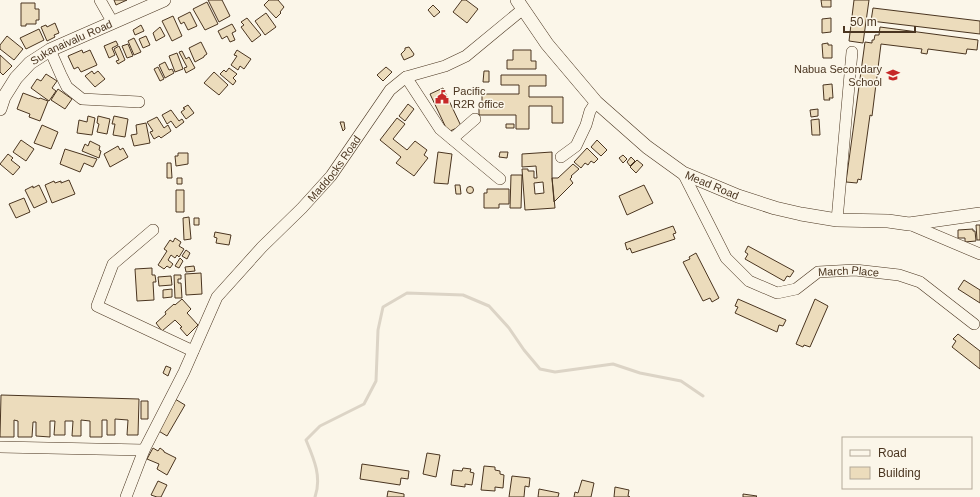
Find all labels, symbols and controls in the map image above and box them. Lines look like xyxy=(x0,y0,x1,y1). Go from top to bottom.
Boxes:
scale bar xyxy=(844,8,915,34)
text: 50 m xyxy=(850,15,877,29)
street label: Sukanaivalu Road xyxy=(28,18,114,67)
place label: Nabua Secondary School xyxy=(794,63,882,88)
school or university icon: Nabua Secondary School xyxy=(885,67,901,83)
place label: Pacific R2R office xyxy=(453,85,504,110)
public building icon: Pacific R2R office xyxy=(434,89,450,105)
street label: Maddocks Road xyxy=(305,133,363,204)
street label: Mead Road xyxy=(683,169,741,202)
street label: March Place xyxy=(818,264,880,279)
legend xyxy=(842,437,972,489)
text: Road xyxy=(878,446,907,460)
text: Building xyxy=(878,466,921,480)

